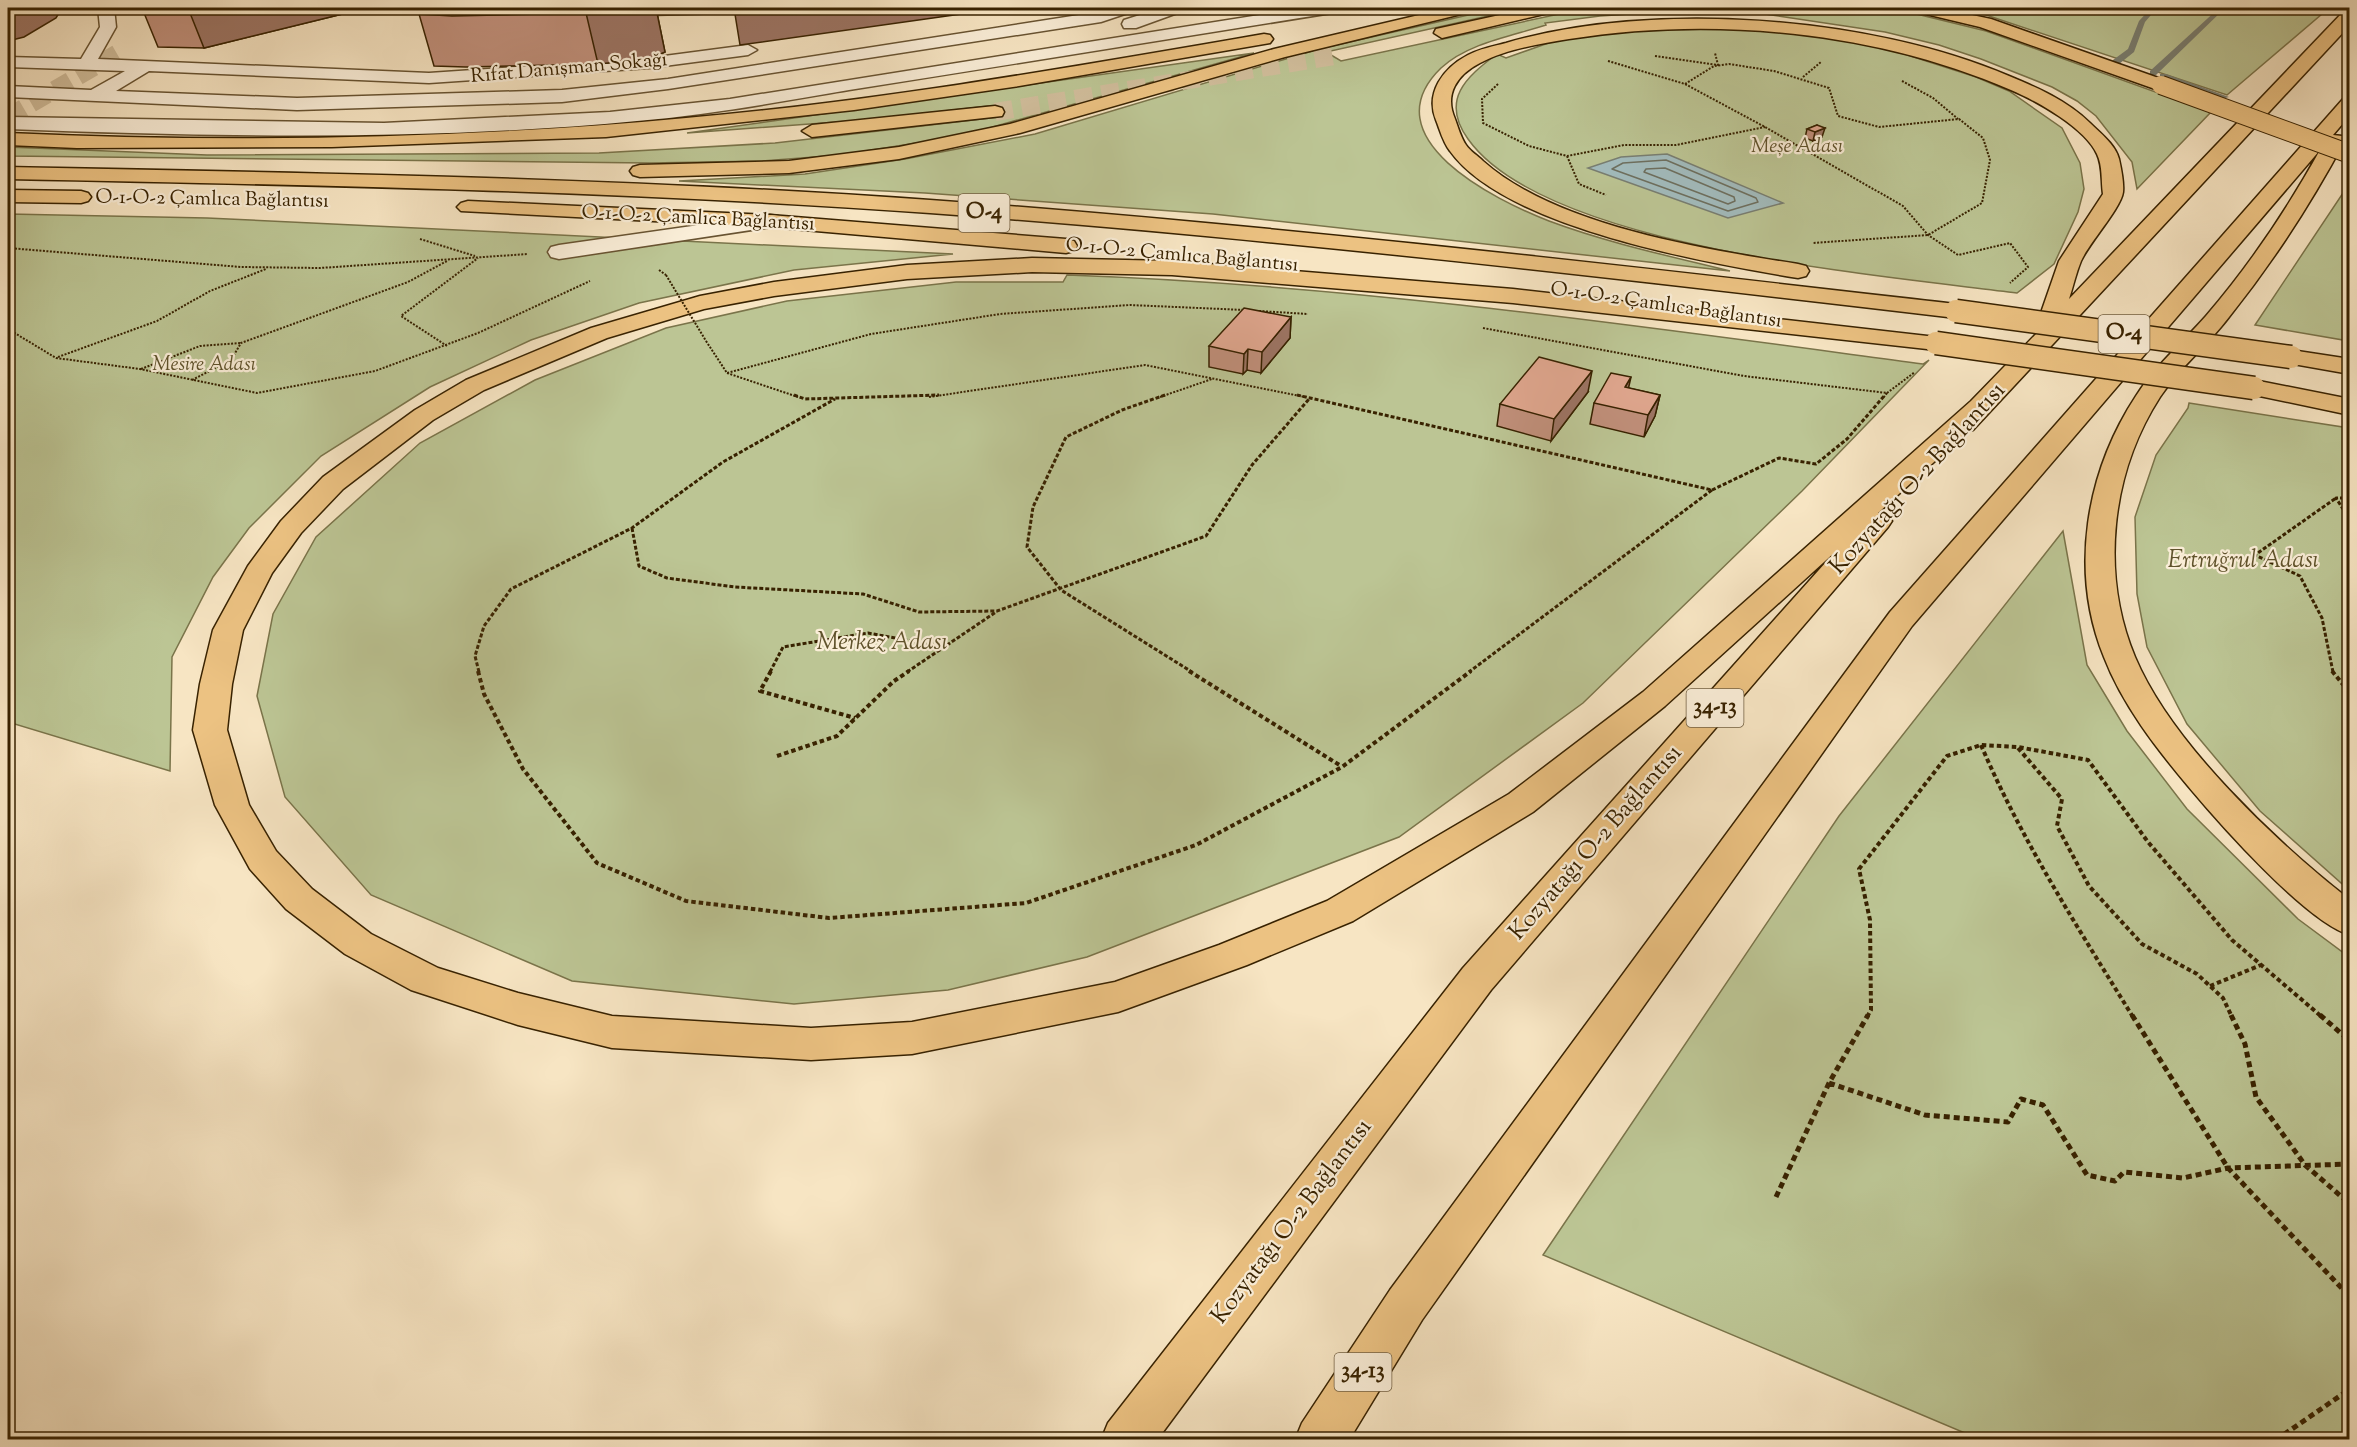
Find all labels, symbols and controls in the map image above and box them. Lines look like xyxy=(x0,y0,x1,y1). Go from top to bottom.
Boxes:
street label: Rıfat Danışman Sokağı xyxy=(469,46,669,92)
park label: Meşe Adası xyxy=(1751,133,1843,162)
street label: O-1-O-2 Çamlıca Bağlantısı xyxy=(95,183,329,217)
road number: O-4 xyxy=(958,194,1010,232)
street label: O-1-O-2 Çamlıca Bağlantısı xyxy=(581,198,816,240)
street label: O-1-O-2 Çamlıca Bağlantısı xyxy=(1064,231,1300,281)
street label: O-1-O-2 Çamlıca Bağlantısı xyxy=(1548,275,1784,337)
road number: O-4 xyxy=(2098,315,2150,353)
park label: Mesire Adası xyxy=(152,351,256,380)
street label: Kozyatağı O-2 Bağlantısı xyxy=(1822,375,2014,583)
park label: Ertruğrul Adası xyxy=(2167,544,2319,578)
park label: Merkez Adası xyxy=(816,626,948,660)
road number: 34-13 xyxy=(1686,689,1744,727)
street label: Kozyatağı O-2 Bağlantısı xyxy=(1501,738,1691,948)
street label: Kozyatağı O-2 Bağlantısı xyxy=(1203,1112,1381,1332)
road number: 34-13 xyxy=(1334,1353,1392,1391)

